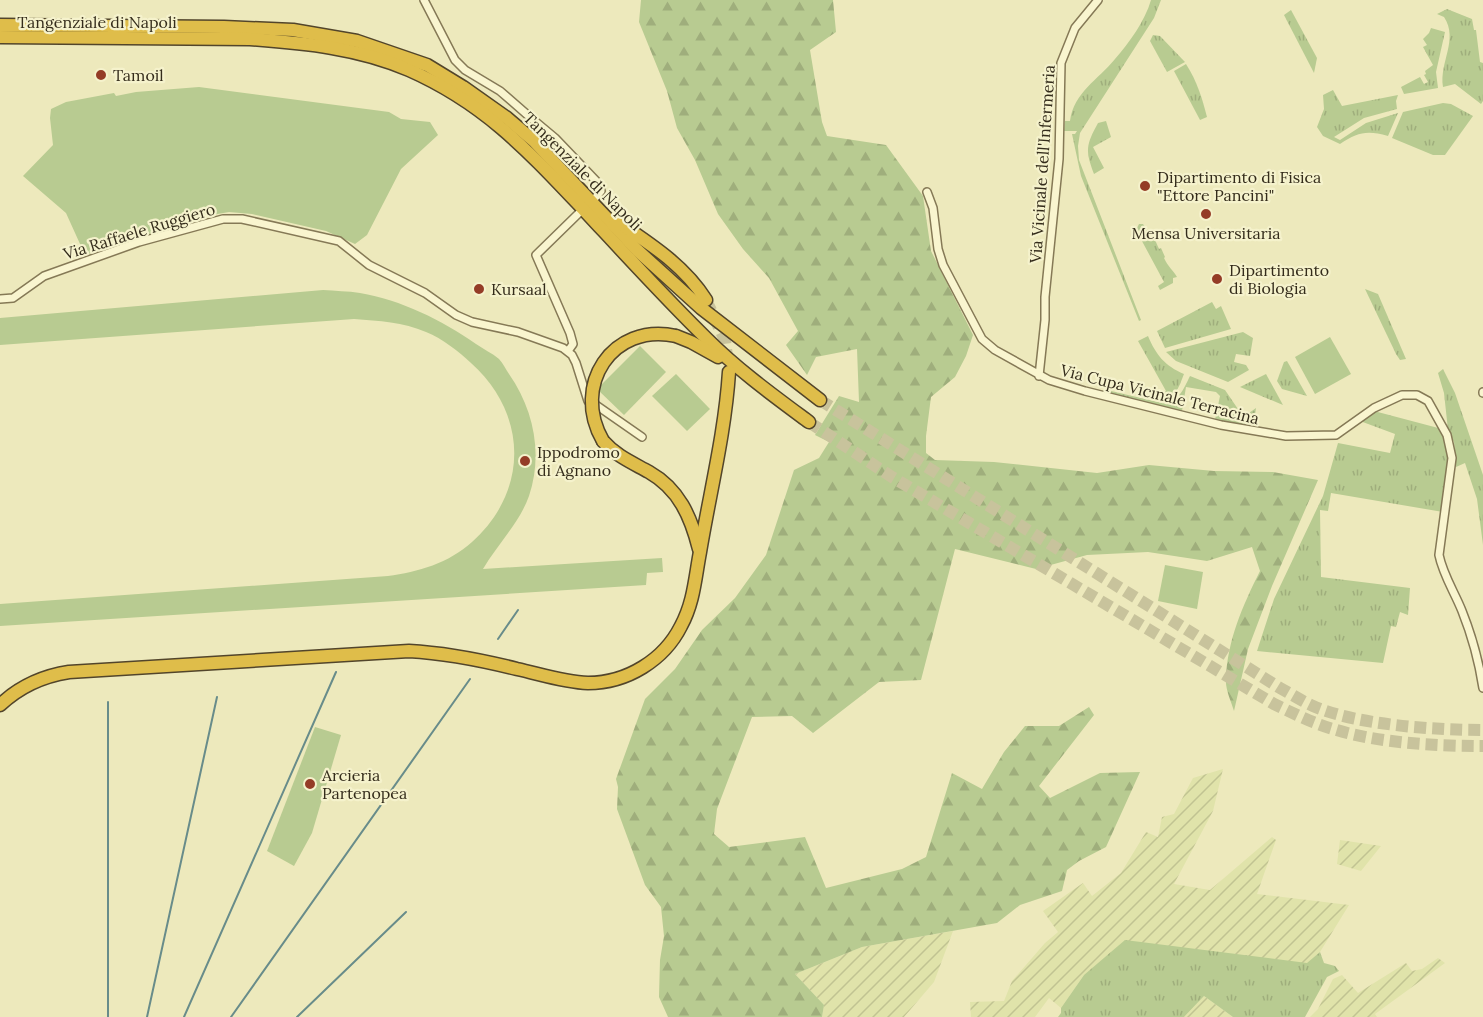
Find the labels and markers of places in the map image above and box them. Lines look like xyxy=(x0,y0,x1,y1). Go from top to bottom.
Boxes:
place label: Tamoil xyxy=(113,65,164,85)
marker: Tamoil xyxy=(94,68,108,82)
place label: Dipartimento di Fisica "Ettore Pancini" xyxy=(1157,167,1321,205)
marker: Dipartimento di Fisica "Ettore Pancini" xyxy=(1138,179,1152,193)
marker: Mensa Universitaria xyxy=(1199,207,1213,221)
place label: Mensa Universitaria xyxy=(1132,223,1280,243)
place label: Dipartimento di Biologia xyxy=(1229,260,1329,298)
marker: Dipartimento di Biologia xyxy=(1210,272,1224,286)
place label: Kursaal xyxy=(491,279,547,299)
marker: Kursaal xyxy=(472,282,486,296)
place label: Ippodromo di Agnano xyxy=(537,442,620,480)
marker: Ippodromo di Agnano xyxy=(518,454,532,468)
place label: Arcieria Partenopea xyxy=(321,765,407,803)
marker: Arcieria Partenopea xyxy=(303,777,317,791)

